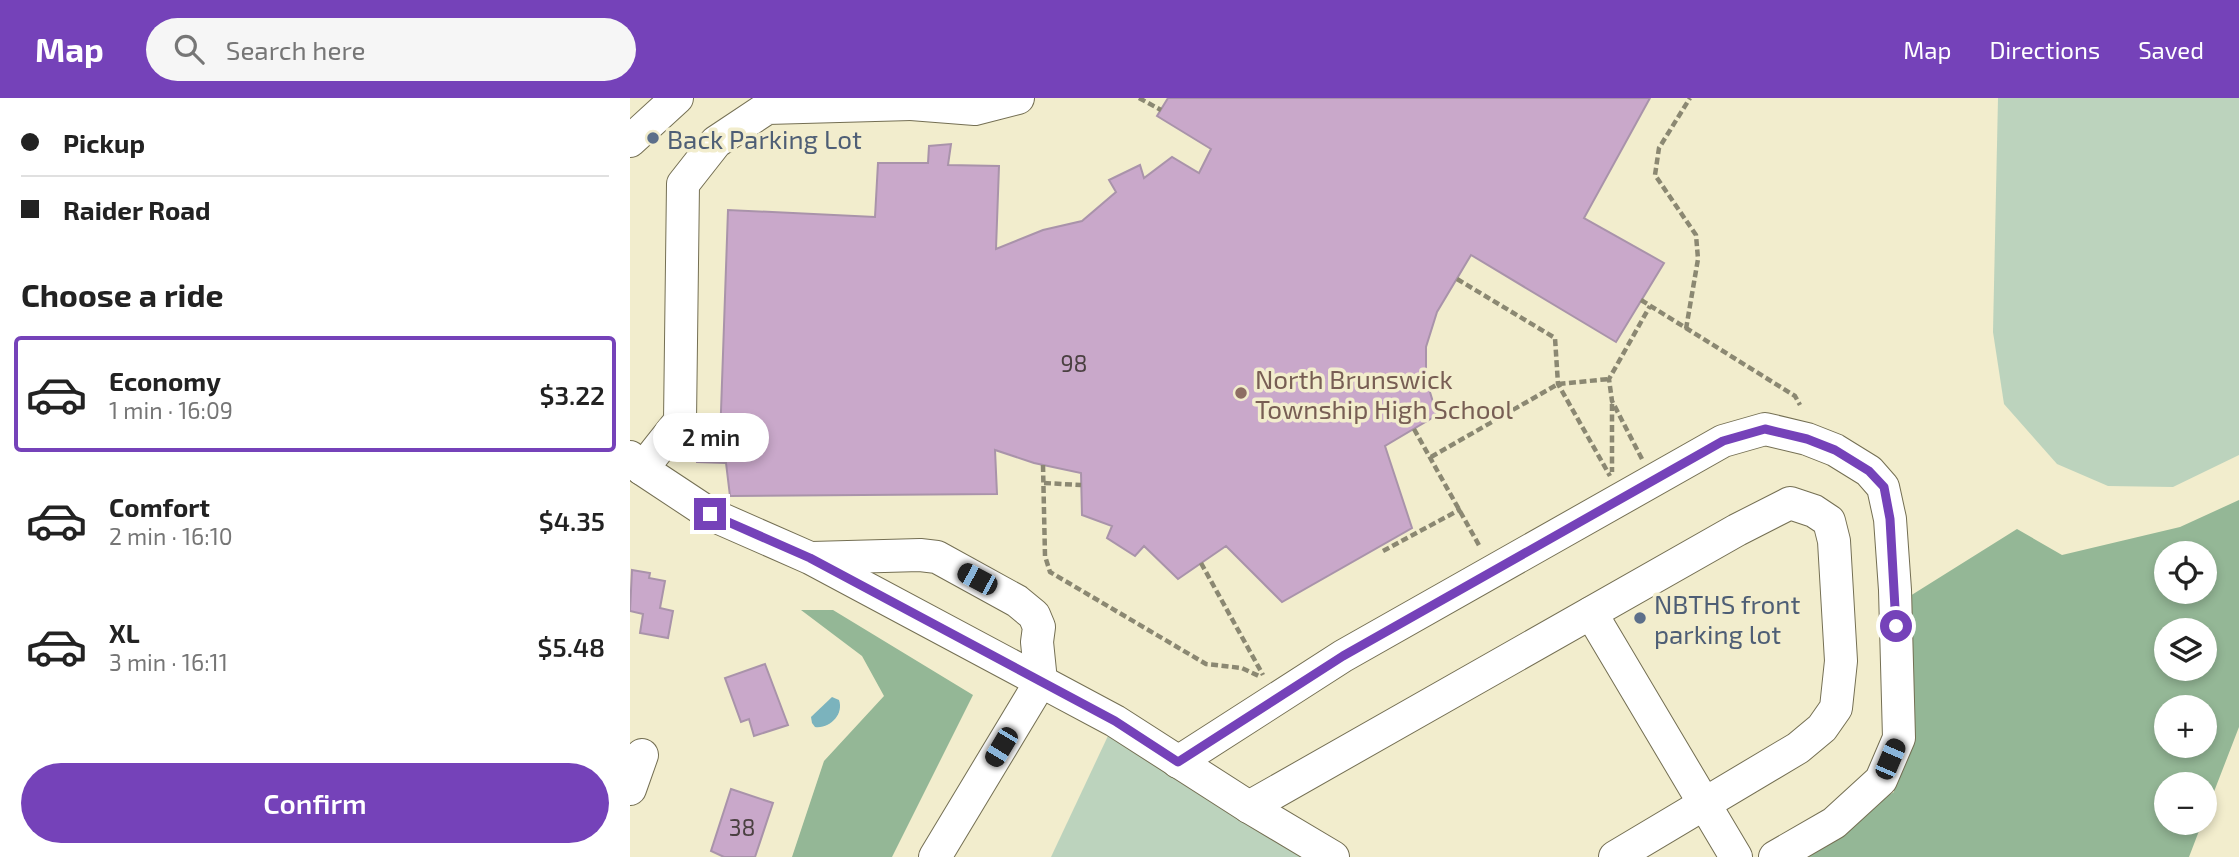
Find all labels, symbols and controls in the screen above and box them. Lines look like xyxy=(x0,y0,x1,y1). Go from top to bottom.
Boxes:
search box xyxy=(146,18,636,81)
text: Map xyxy=(35,29,104,69)
icon: search xyxy=(170,30,208,68)
text: Search here xyxy=(226,34,365,65)
text: Map xyxy=(1903,35,1951,64)
text: Directions xyxy=(1989,35,2100,64)
text: Saved xyxy=(2138,35,2204,64)
place label: Back Parking Lot xyxy=(667,123,862,154)
text: Pickup xyxy=(63,127,145,158)
marker: Back Parking Lot xyxy=(645,130,661,146)
text: Raider Road xyxy=(63,194,211,225)
text: Choose a ride xyxy=(21,275,224,313)
house number: 98 xyxy=(1060,349,1088,377)
icon: car xyxy=(25,363,88,426)
place label: North Brunswick Township High School xyxy=(1255,363,1513,424)
text: Economy xyxy=(109,365,221,396)
text: $3.22 xyxy=(540,379,605,410)
marker: North Brunswick Township High School xyxy=(1233,385,1249,401)
text: 1 min · 16:09 xyxy=(109,396,233,424)
callout: 2 min xyxy=(652,412,768,462)
text: 2 min xyxy=(682,423,740,451)
icon: car xyxy=(25,489,88,552)
text: Comfort xyxy=(109,491,210,522)
route end xyxy=(694,498,726,530)
text: $4.35 xyxy=(539,505,605,536)
text: 2 min · 16:10 xyxy=(109,522,233,550)
map controls xyxy=(2154,541,2217,835)
button: locate xyxy=(2154,541,2217,604)
car xyxy=(954,560,1001,598)
place label: NBTHS front parking lot xyxy=(1654,588,1800,649)
marker: NBTHS front parking lot xyxy=(1632,610,1648,626)
route start xyxy=(1880,610,1912,642)
icon: car xyxy=(25,615,88,678)
text: XL xyxy=(109,617,140,648)
button: layers xyxy=(2154,618,2217,681)
text: $5.48 xyxy=(538,631,605,662)
text: 3 min · 16:11 xyxy=(109,648,228,676)
button: + xyxy=(2154,695,2217,758)
car xyxy=(982,724,1021,770)
car xyxy=(1873,736,1908,782)
button: Confirm xyxy=(21,763,609,843)
button: − xyxy=(2154,772,2217,835)
house number: 38 xyxy=(729,813,755,841)

